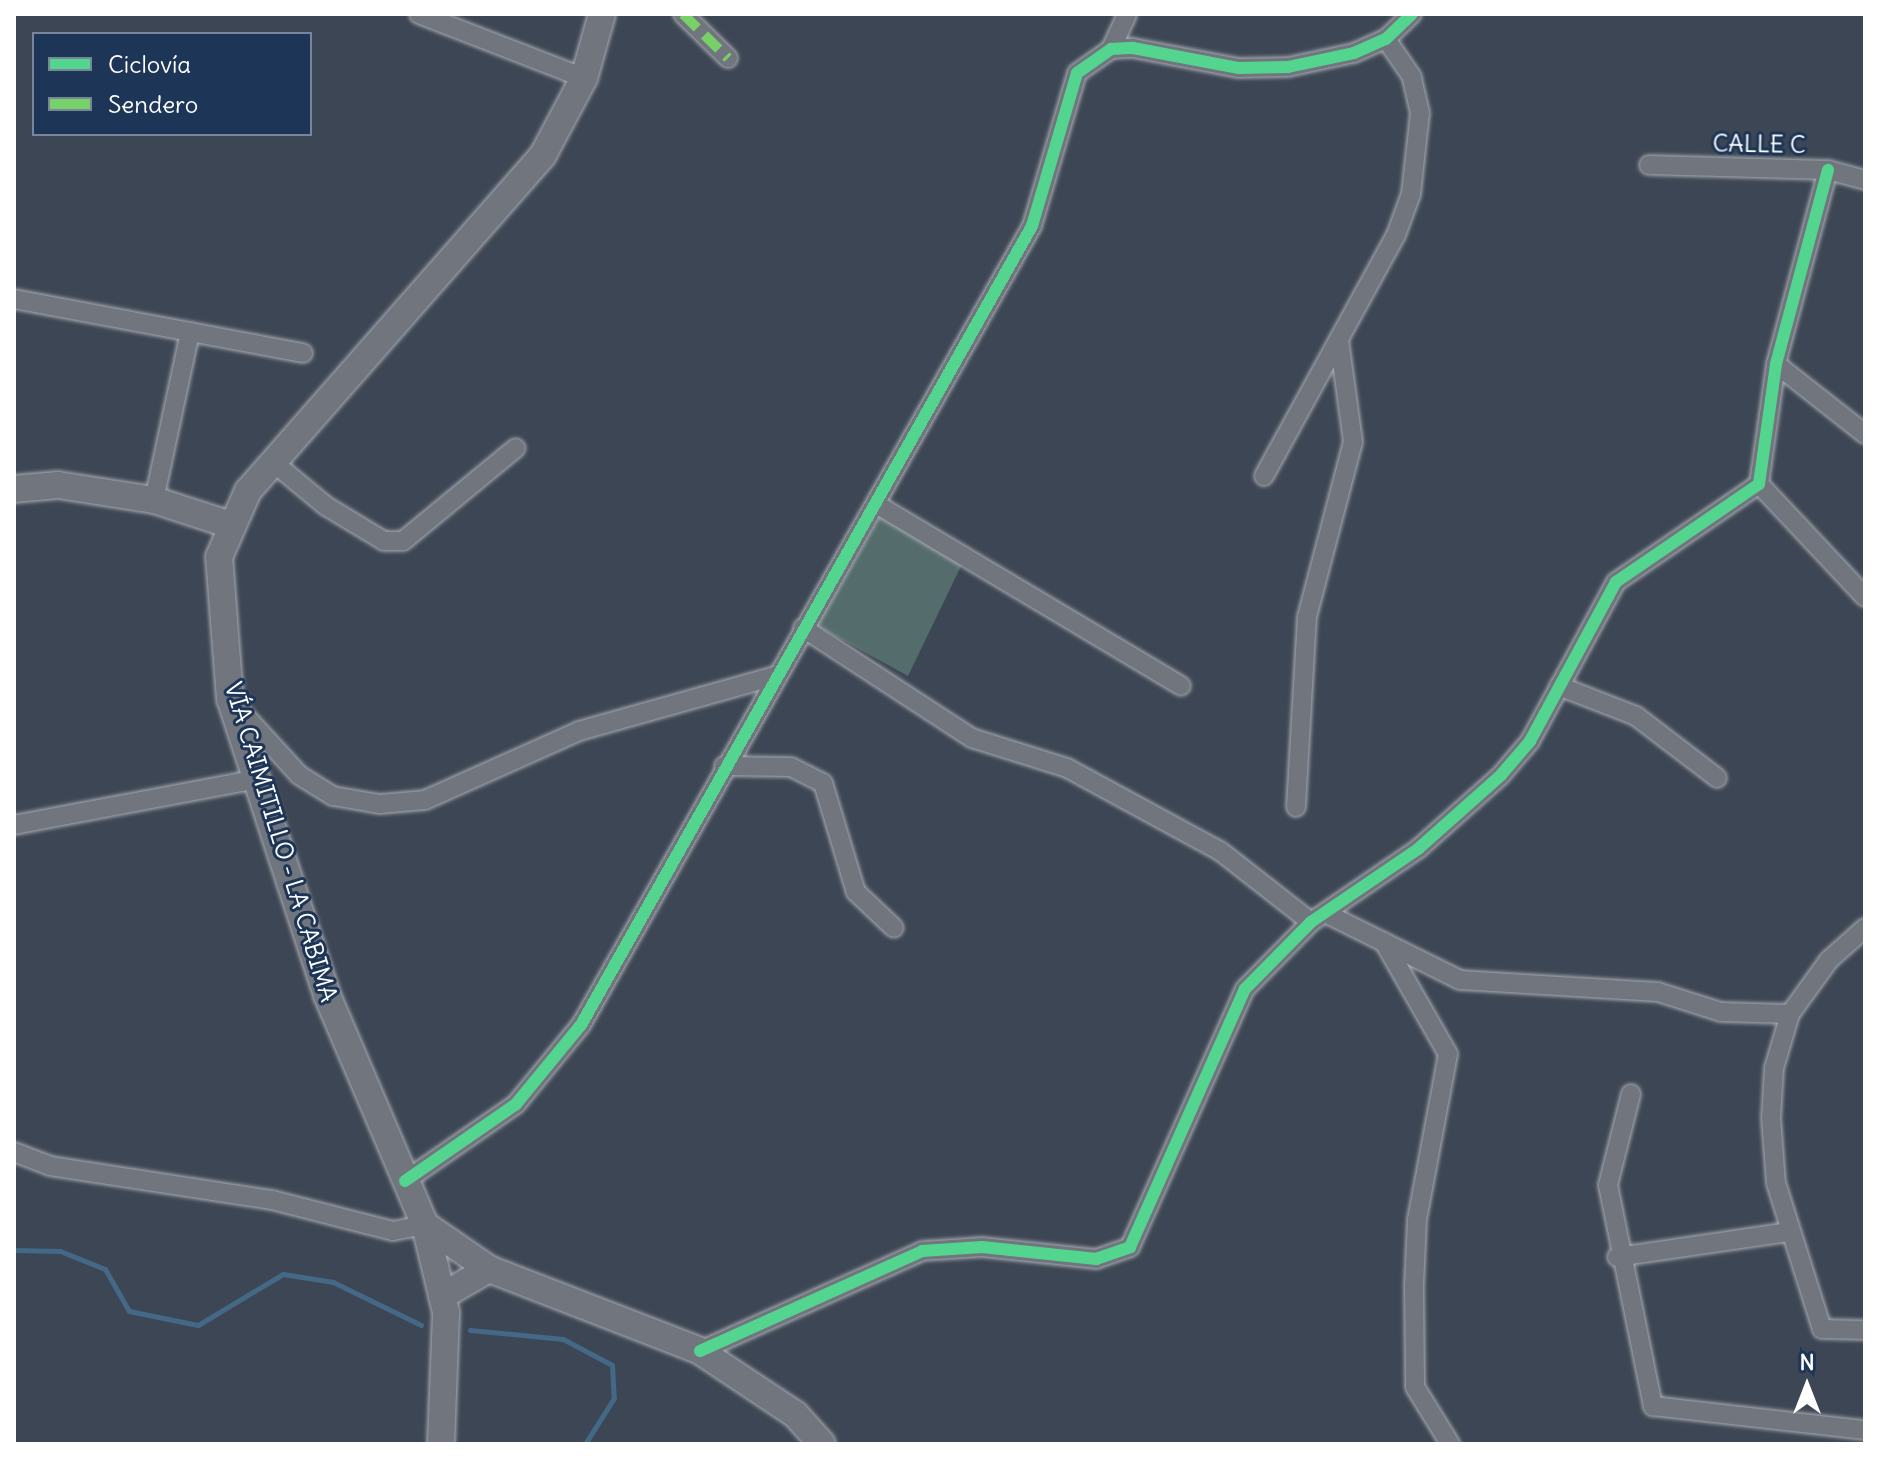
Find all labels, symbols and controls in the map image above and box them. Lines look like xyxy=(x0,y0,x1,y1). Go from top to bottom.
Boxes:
legend xyxy=(32,32,312,136)
text: Ciclovía xyxy=(108,49,191,79)
text: Sendero xyxy=(108,89,198,119)
street label: CALLE C xyxy=(1712,129,1806,159)
street label: VÍA CAIMITILLO - LA CABIMA xyxy=(219,679,343,1005)
north arrow xyxy=(1767,1346,1847,1426)
text: N xyxy=(1799,1348,1815,1376)

